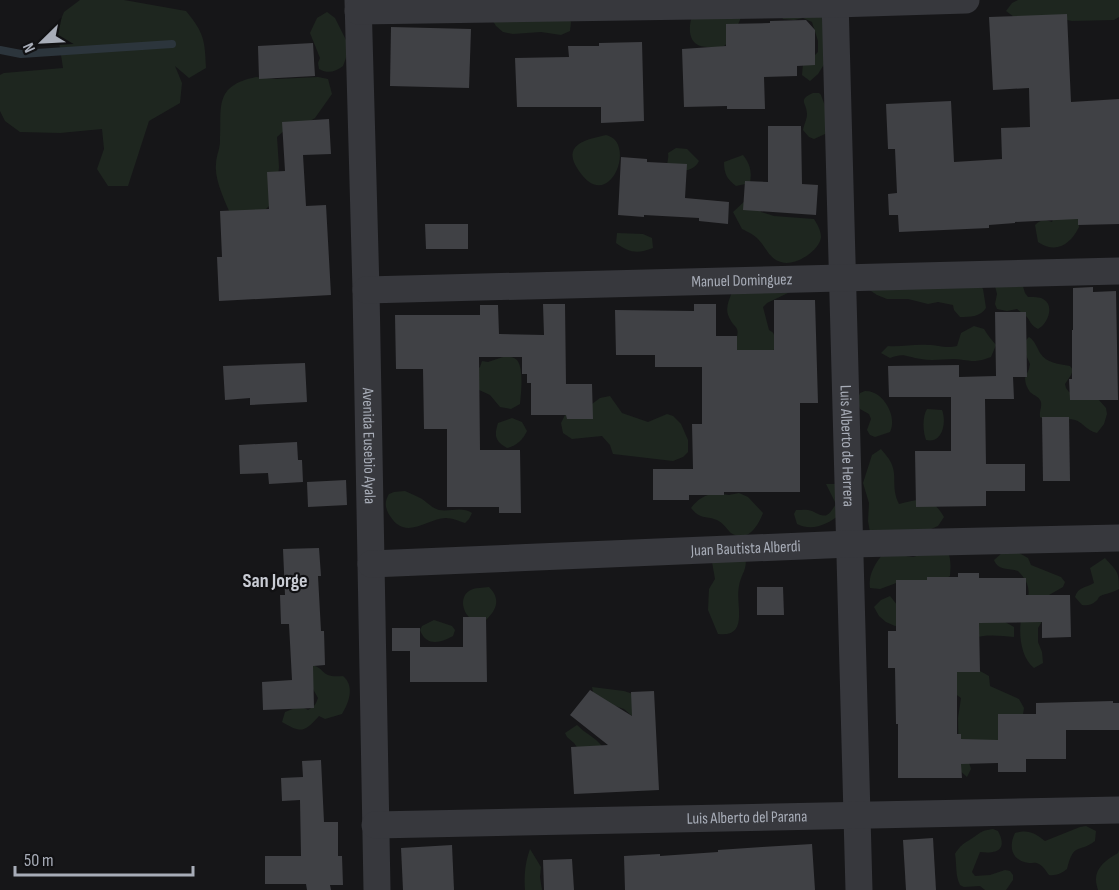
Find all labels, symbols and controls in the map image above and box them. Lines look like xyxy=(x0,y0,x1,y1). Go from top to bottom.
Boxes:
north arrow xyxy=(12,12,72,72)
text: N xyxy=(19,40,40,55)
street label: Manuel Dominguez xyxy=(691,270,793,291)
street label: Luis Alberto de Herrera xyxy=(836,385,858,507)
street label: Avenida Eusebio Ayala xyxy=(358,386,379,504)
street label: Juan Bautista Alberdi xyxy=(689,537,801,560)
district label: San Jorge xyxy=(242,569,308,593)
street label: Luis Alberto del Parana xyxy=(686,807,807,828)
scale bar xyxy=(15,839,194,877)
text: 50 m xyxy=(24,850,54,871)

